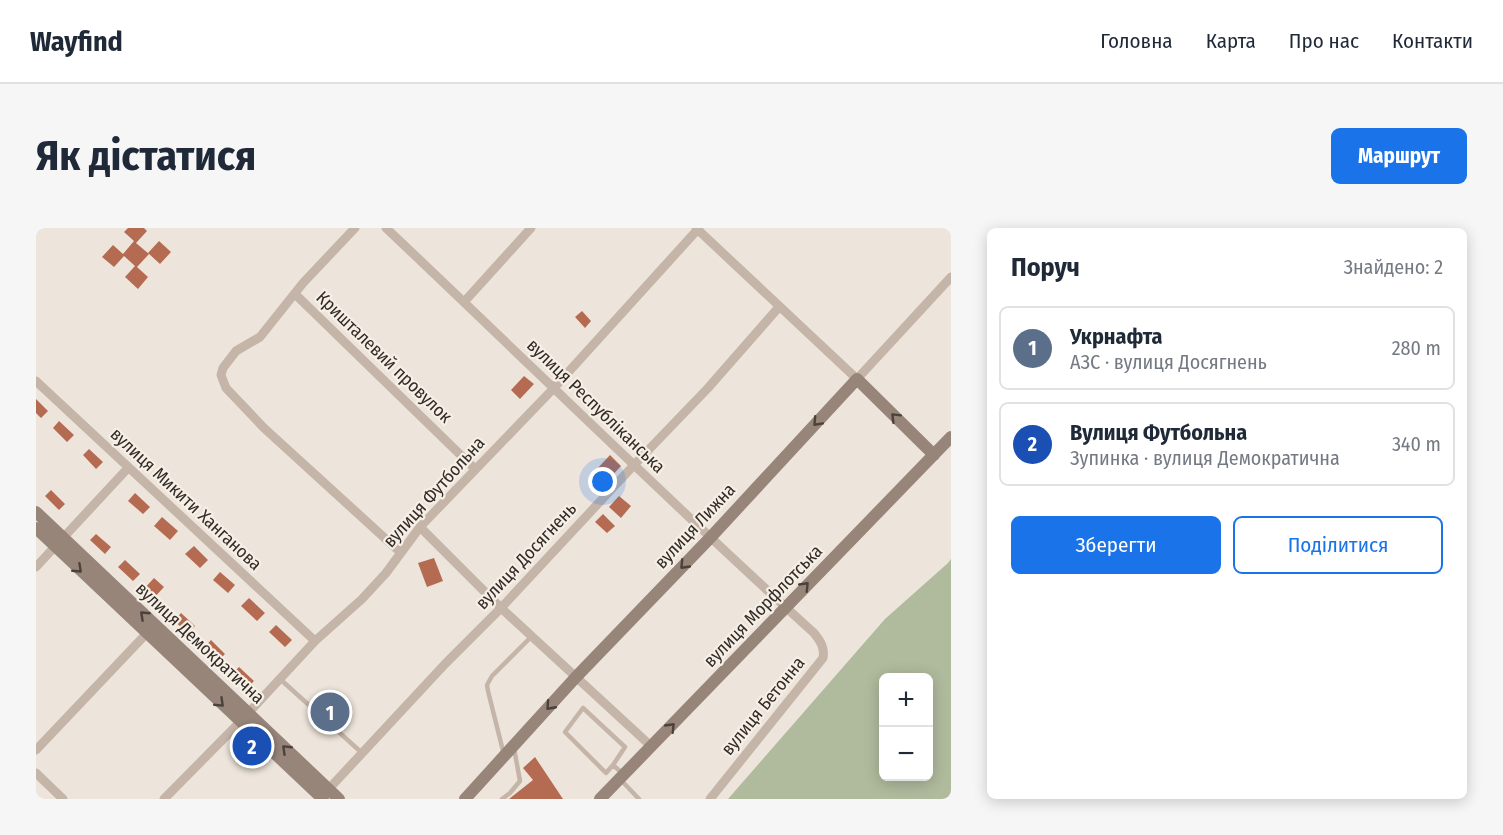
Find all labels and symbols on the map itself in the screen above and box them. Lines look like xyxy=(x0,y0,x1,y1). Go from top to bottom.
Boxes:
street label: Кришталевий провулок xyxy=(311,286,457,428)
street label: вулиця Республіканська xyxy=(522,334,670,478)
one-way arrow xyxy=(892,414,903,425)
one-way arrow xyxy=(813,415,824,426)
street label: вулиця Микити Ханганова xyxy=(106,423,266,575)
street label: вулиця Футбольна xyxy=(379,432,490,552)
your location xyxy=(588,467,617,496)
street label: вулиця Лижна xyxy=(650,479,740,573)
street label: вулиця Досягнень xyxy=(471,498,581,614)
street label: вулиця Морфлотська xyxy=(699,540,827,672)
one-way arrow xyxy=(680,558,691,568)
one-way arrow xyxy=(71,561,82,572)
street label: вулиця Демократична xyxy=(131,578,269,709)
one-way arrow xyxy=(798,583,809,594)
one-way arrow xyxy=(141,611,151,622)
street label: вулиця Бетонна xyxy=(717,652,810,760)
pin: 1 xyxy=(310,690,350,734)
one-way arrow xyxy=(213,695,224,706)
one-way arrow xyxy=(546,699,557,710)
pin: 2 xyxy=(232,724,272,768)
one-way arrow xyxy=(663,724,674,735)
one-way arrow xyxy=(283,745,293,756)

